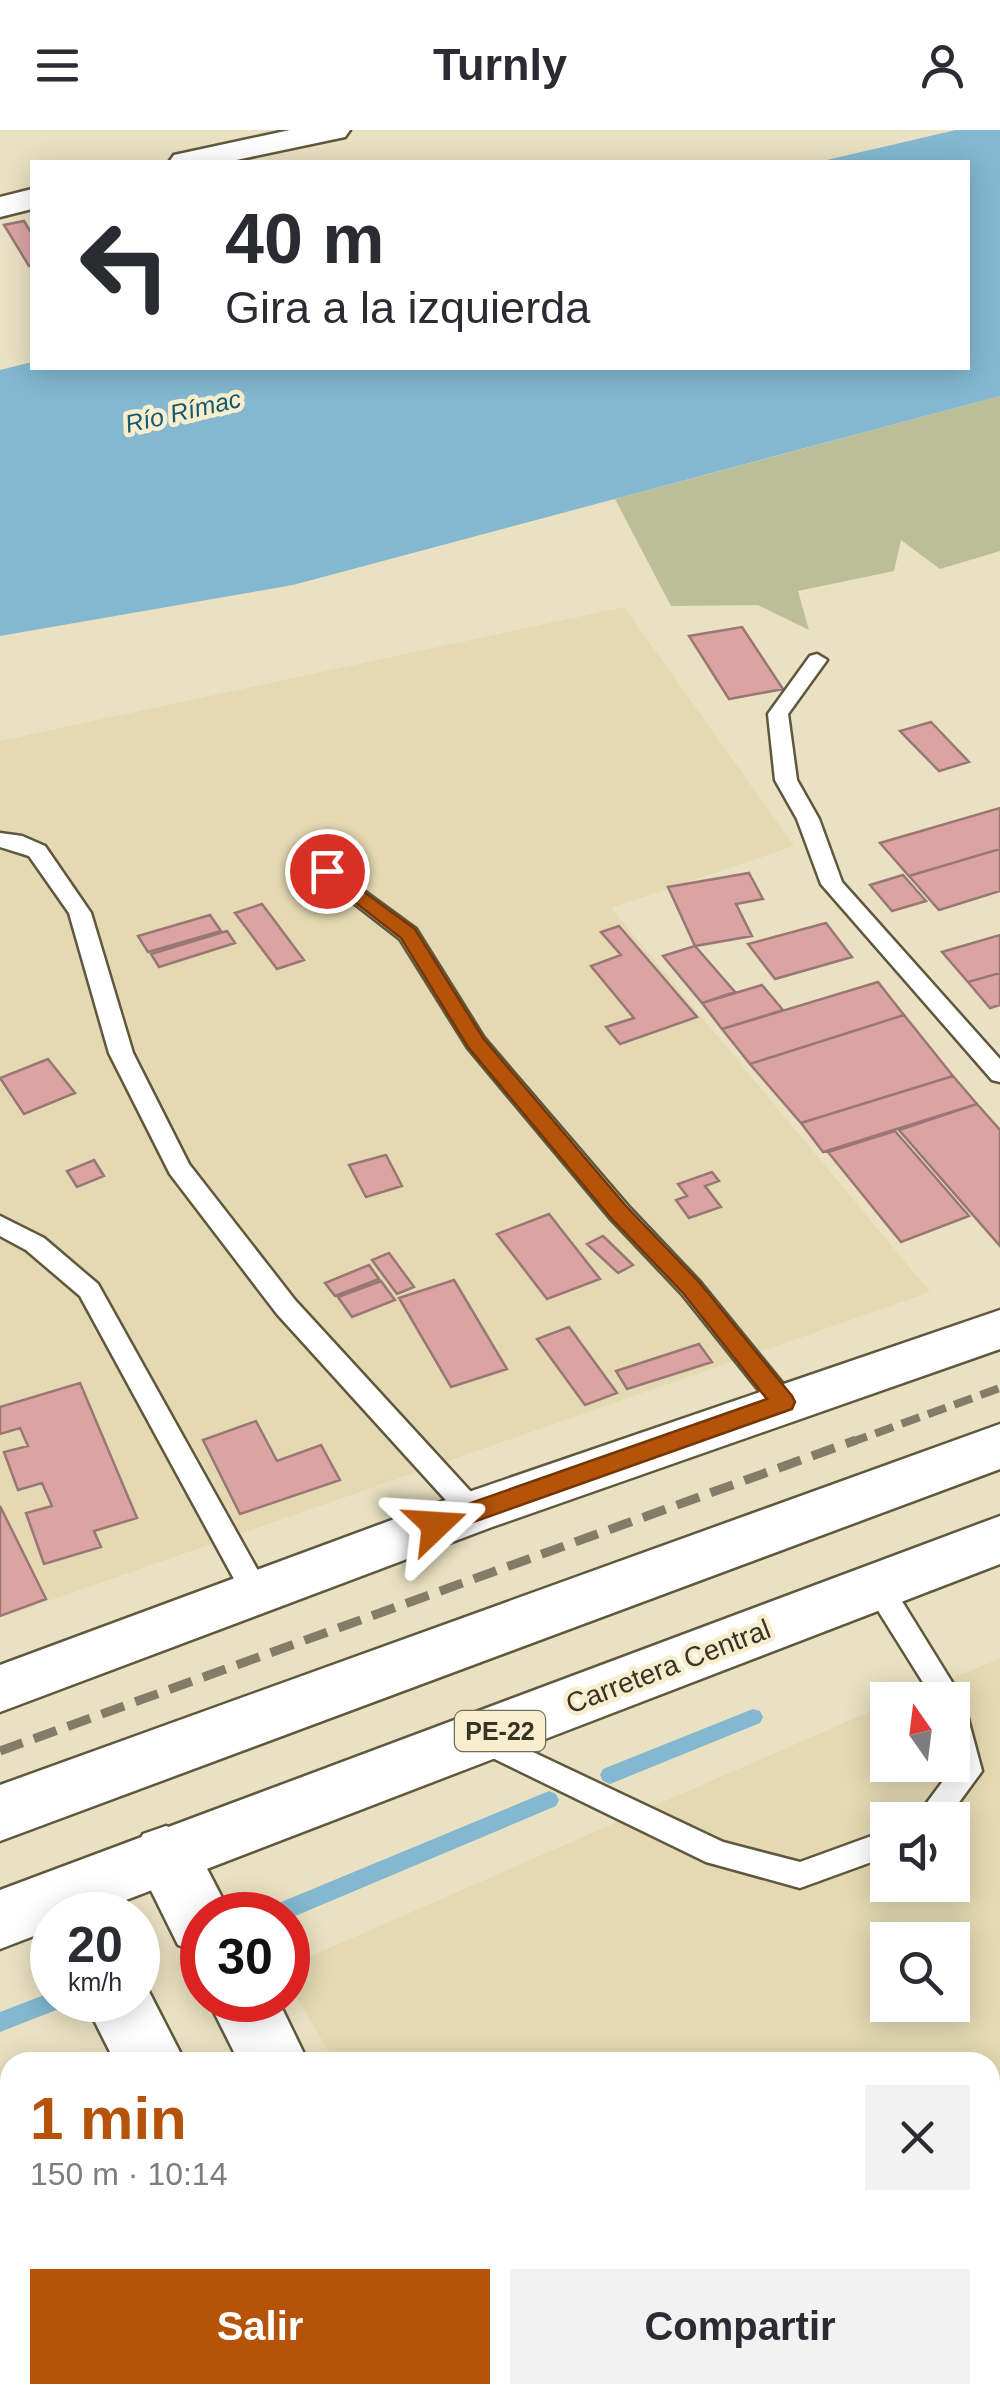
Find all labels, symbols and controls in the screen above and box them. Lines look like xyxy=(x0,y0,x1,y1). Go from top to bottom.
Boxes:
icon: menu xyxy=(30,38,85,93)
icon: person xyxy=(915,38,970,93)
text: Turnly xyxy=(433,39,567,90)
icon: left xyxy=(60,200,190,330)
text: 40 m xyxy=(225,200,385,278)
text: Gira a la izquierda xyxy=(225,282,590,333)
water label: Río Rímac xyxy=(122,384,244,438)
pin xyxy=(285,829,370,914)
icon: arrive xyxy=(300,844,355,899)
position arrow xyxy=(384,1473,488,1577)
street label: Carretera Central xyxy=(562,1613,775,1720)
north arrow xyxy=(870,1682,970,1782)
map controls xyxy=(870,1682,970,2022)
road number: PE-22 xyxy=(455,1711,545,1751)
button: sound xyxy=(870,1802,970,1902)
speed limit sign: 30 xyxy=(180,1892,310,2022)
text: 20 xyxy=(67,1917,123,1973)
button: search xyxy=(870,1922,970,2022)
text: km/h xyxy=(68,1968,122,1996)
text: 1 min xyxy=(30,2085,187,2152)
button: close xyxy=(865,2085,970,2190)
text: 150 m · 10:14 xyxy=(30,2156,227,2192)
button: Salir xyxy=(30,2269,490,2384)
button: Compartir xyxy=(510,2269,970,2384)

